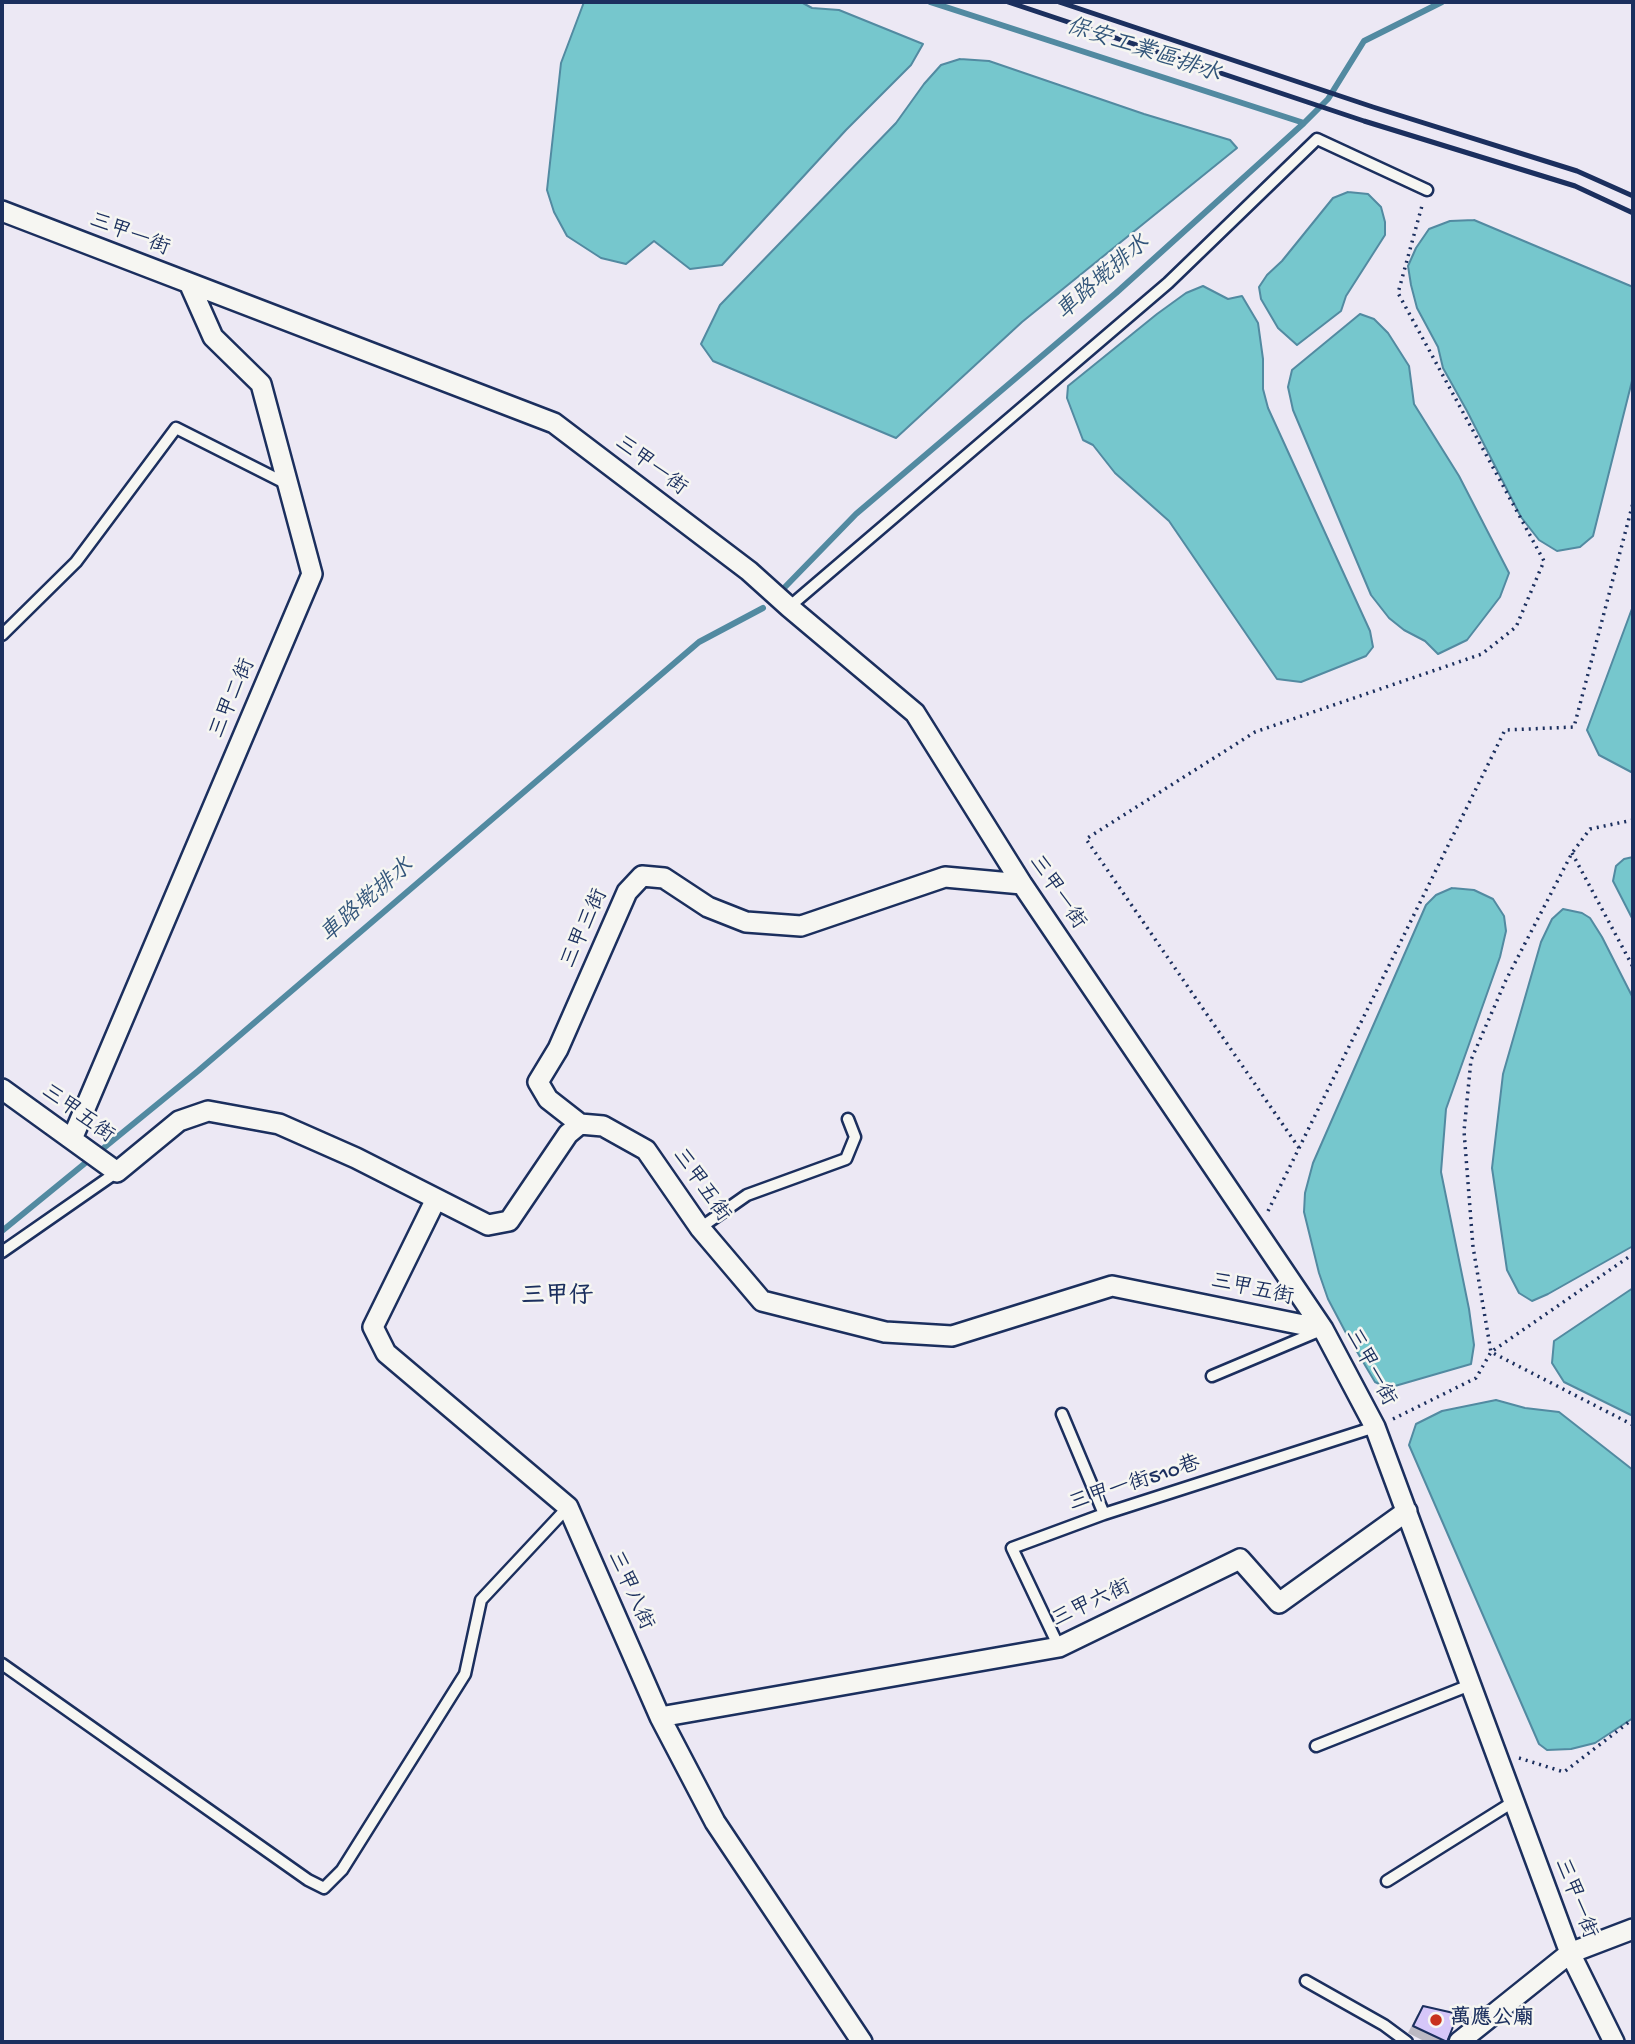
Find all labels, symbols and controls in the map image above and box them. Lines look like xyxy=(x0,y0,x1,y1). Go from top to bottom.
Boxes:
water label: 保安工業區排水 xyxy=(1062,14,1224,90)
street label: 三甲一街 xyxy=(85,209,173,263)
water label: 車路墘排水 xyxy=(1052,231,1156,327)
street label: 三甲一街 xyxy=(609,432,691,502)
street label: 三甲二街 xyxy=(206,655,262,743)
street label: 三甲一街 xyxy=(1022,851,1090,935)
water label: 車路墘排水 xyxy=(316,854,420,950)
street label: 三甲三街 xyxy=(557,886,615,972)
street label: 三甲五街 xyxy=(36,1080,118,1150)
street label: 三甲五街 xyxy=(666,1144,734,1228)
street label: 三甲五街 xyxy=(1208,1270,1296,1312)
district label: 三甲仔 xyxy=(521,1284,593,1312)
street label: 三甲一街 xyxy=(1338,1325,1400,1411)
street label: 三甲一街510巷 xyxy=(1066,1452,1204,1518)
street label: 三甲八街 xyxy=(600,1548,658,1634)
street label: 三甲六街 xyxy=(1049,1576,1135,1634)
street label: 三甲一街 xyxy=(1547,1855,1601,1943)
place label: 萬應公廟 xyxy=(1450,2007,1534,2033)
marker: 萬應公廟 xyxy=(1428,2012,1444,2028)

